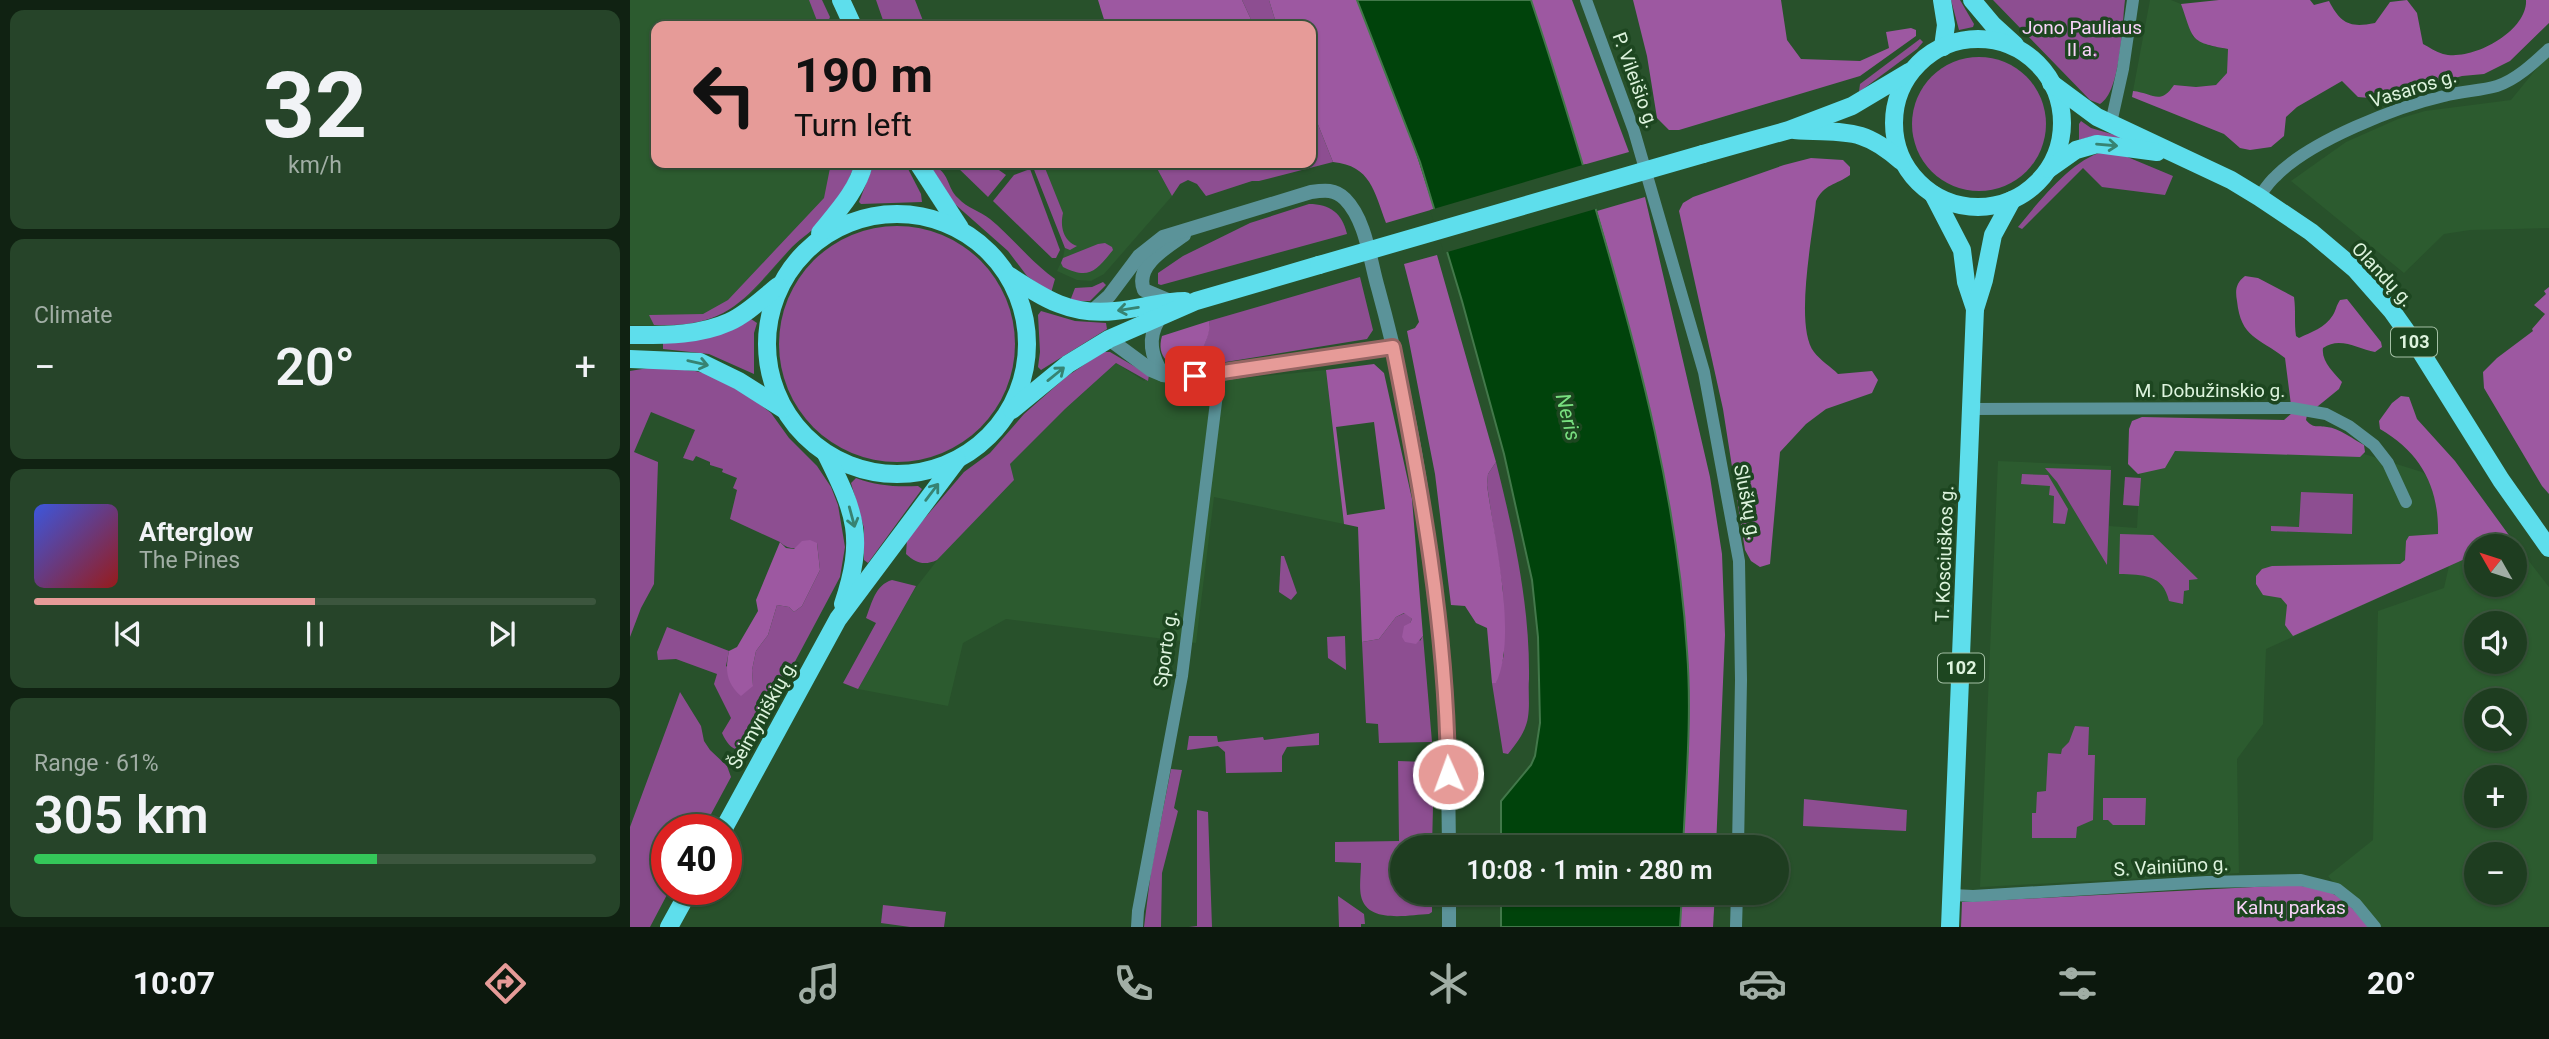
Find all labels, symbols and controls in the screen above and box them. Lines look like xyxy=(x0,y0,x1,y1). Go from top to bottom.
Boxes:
park label: Jono Pauliaus II a. xyxy=(2022,16,2142,61)
street label: P. Vileišio g. xyxy=(1608,29,1664,131)
text: 190 m xyxy=(794,47,933,104)
icon: left xyxy=(679,49,770,140)
text: 32 xyxy=(263,53,367,159)
street label: Vasaros g. xyxy=(2367,64,2459,113)
text: Turn left xyxy=(794,106,912,144)
one-way arrow xyxy=(2095,139,2117,152)
text: km/h xyxy=(288,152,342,179)
street label: Olandų g. xyxy=(2347,237,2418,311)
text: Climate xyxy=(34,302,113,329)
one-way arrow xyxy=(1117,303,1140,316)
road number: 103 xyxy=(2391,328,2437,356)
text: 20° xyxy=(275,337,355,398)
text: − xyxy=(34,345,56,389)
text: + xyxy=(574,345,596,389)
pin xyxy=(1165,346,1225,406)
one-way arrow xyxy=(686,357,709,371)
icon: arrive xyxy=(1176,357,1214,395)
one-way arrow xyxy=(1046,366,1064,382)
street label: M. Dobužinskio g. xyxy=(2135,379,2285,402)
water label: Neris xyxy=(1551,391,1585,443)
street label: Sluškų g. xyxy=(1729,462,1766,542)
one-way arrow xyxy=(925,483,940,502)
street label: T. Kosciuškos g. xyxy=(1931,485,1958,623)
one-way arrow xyxy=(847,506,860,528)
text: Afterglow xyxy=(139,517,253,547)
north arrow xyxy=(2464,534,2527,597)
map controls xyxy=(2464,534,2527,905)
text: The Pines xyxy=(139,547,240,574)
street label: Sporto g. xyxy=(1149,609,1182,689)
button: sound xyxy=(2464,611,2527,674)
icon: previous xyxy=(109,615,147,653)
icon: pause xyxy=(296,615,334,653)
icon: next xyxy=(483,615,521,653)
road number: 102 xyxy=(1938,654,1984,682)
street label: Šeimyniškių g. xyxy=(723,655,802,773)
button: search xyxy=(2464,688,2527,751)
position arrow xyxy=(1411,737,1485,811)
text: Range · 61% xyxy=(34,750,159,777)
button: + xyxy=(2464,765,2527,828)
text: 305 km xyxy=(34,785,209,846)
speed limit sign: 40 xyxy=(651,814,742,905)
button: − xyxy=(2464,842,2527,905)
street label: S. Vainiūno g. xyxy=(2113,852,2229,881)
text: 10:08 · 1 min · 280 m xyxy=(1466,855,1713,885)
park label: Kalnų parkas xyxy=(2236,896,2346,919)
icon: directions xyxy=(481,959,530,1008)
icon: music xyxy=(795,959,844,1008)
icon: phone xyxy=(1109,959,1158,1008)
icon: climate xyxy=(1424,959,1473,1008)
icon: car xyxy=(1738,959,1787,1008)
icon: filters xyxy=(2053,959,2102,1008)
text: 10:07 xyxy=(133,964,215,1002)
text: 20° xyxy=(2367,964,2416,1002)

